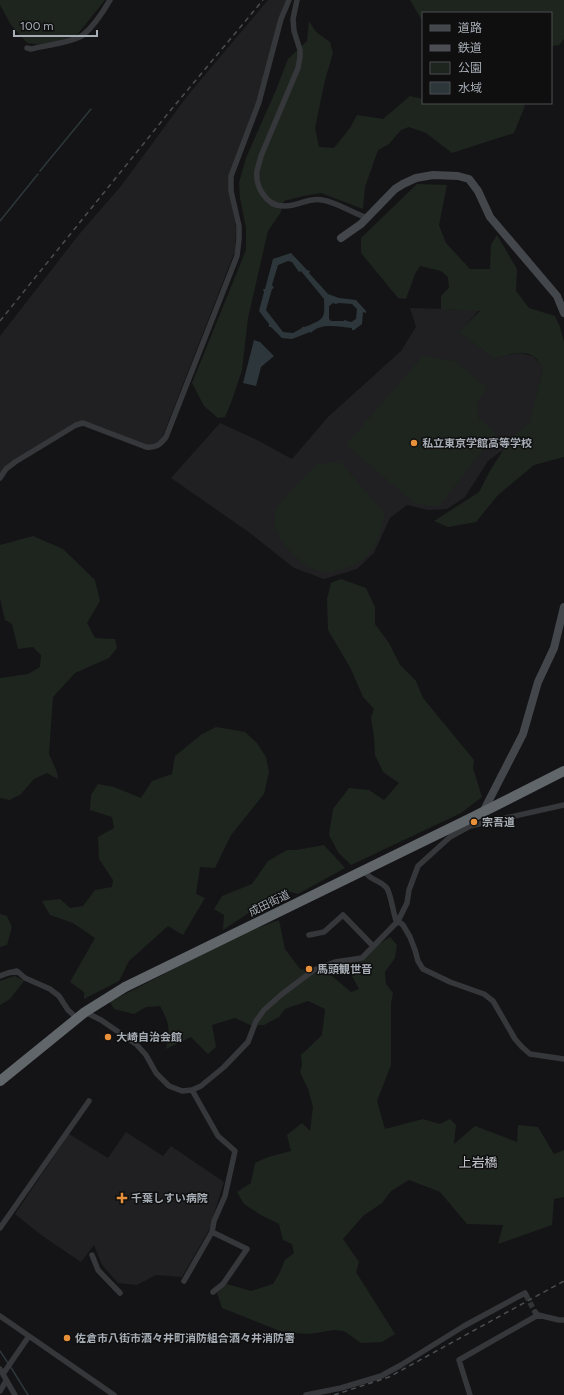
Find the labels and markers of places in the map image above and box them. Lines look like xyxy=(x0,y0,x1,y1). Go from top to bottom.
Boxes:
place label: 私立東京学館高等学校 xyxy=(422,437,532,450)
marker: 私立東京学館高等学校 xyxy=(409,438,419,448)
place label: 宗吾道 xyxy=(482,816,515,829)
marker: 宗吾道 xyxy=(469,817,479,827)
place label: 馬頭観世音 xyxy=(317,963,372,976)
marker: 馬頭観世音 xyxy=(304,964,314,974)
place label: 大崎自治会館 xyxy=(116,1031,182,1044)
marker: 大崎自治会館 xyxy=(103,1032,113,1042)
marker: 千葉しすい病院 xyxy=(116,1192,128,1204)
place label: 千葉しすい病院 xyxy=(131,1192,208,1205)
place label: 佐倉市八街市酒々井町消防組合酒々井消防署 xyxy=(75,1332,295,1345)
marker: 佐倉市八街市酒々井町消防組合酒々井消防署 xyxy=(62,1333,72,1343)

